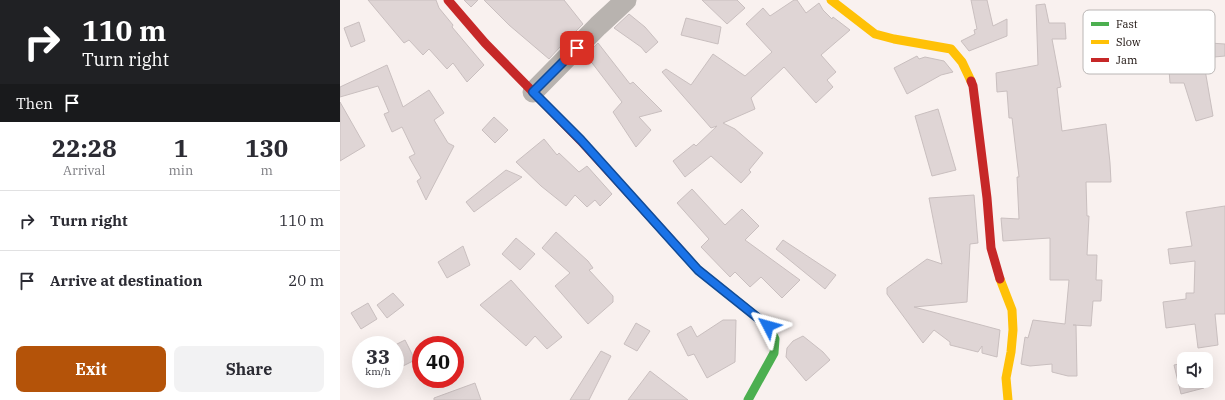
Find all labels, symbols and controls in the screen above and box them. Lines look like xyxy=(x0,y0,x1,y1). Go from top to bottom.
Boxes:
legend xyxy=(1083,10,1215,74)
text: 110 m xyxy=(82,12,166,49)
icon: right xyxy=(16,16,68,68)
text: Fast xyxy=(1116,17,1138,31)
pin xyxy=(560,31,594,65)
text: Slow xyxy=(1116,35,1141,49)
icon: arrive xyxy=(566,37,588,59)
text: Turn right xyxy=(82,48,169,71)
text: Jam xyxy=(1116,53,1138,67)
icon: arrive xyxy=(61,92,83,114)
text: Then xyxy=(16,94,53,113)
text: 22:28 xyxy=(52,132,117,164)
text: 1 xyxy=(174,132,188,164)
text: 130 xyxy=(245,132,288,164)
text: Arrival xyxy=(63,162,105,179)
text: min xyxy=(168,162,193,179)
text: m xyxy=(260,162,273,179)
icon: right xyxy=(16,210,38,232)
text: Turn right xyxy=(50,211,128,230)
text: 110 m xyxy=(279,211,324,230)
icon: arrive xyxy=(16,270,38,292)
text: Arrive at destination xyxy=(50,271,202,290)
text: 20 m xyxy=(288,271,324,290)
position arrow xyxy=(747,305,789,347)
speed limit sign: 40 xyxy=(412,336,464,388)
text: 33 xyxy=(366,343,390,370)
button: Exit xyxy=(16,346,166,392)
button: Share xyxy=(174,346,324,392)
map controls xyxy=(1177,352,1213,388)
button: sound xyxy=(1177,352,1213,388)
text: km/h xyxy=(365,365,391,378)

